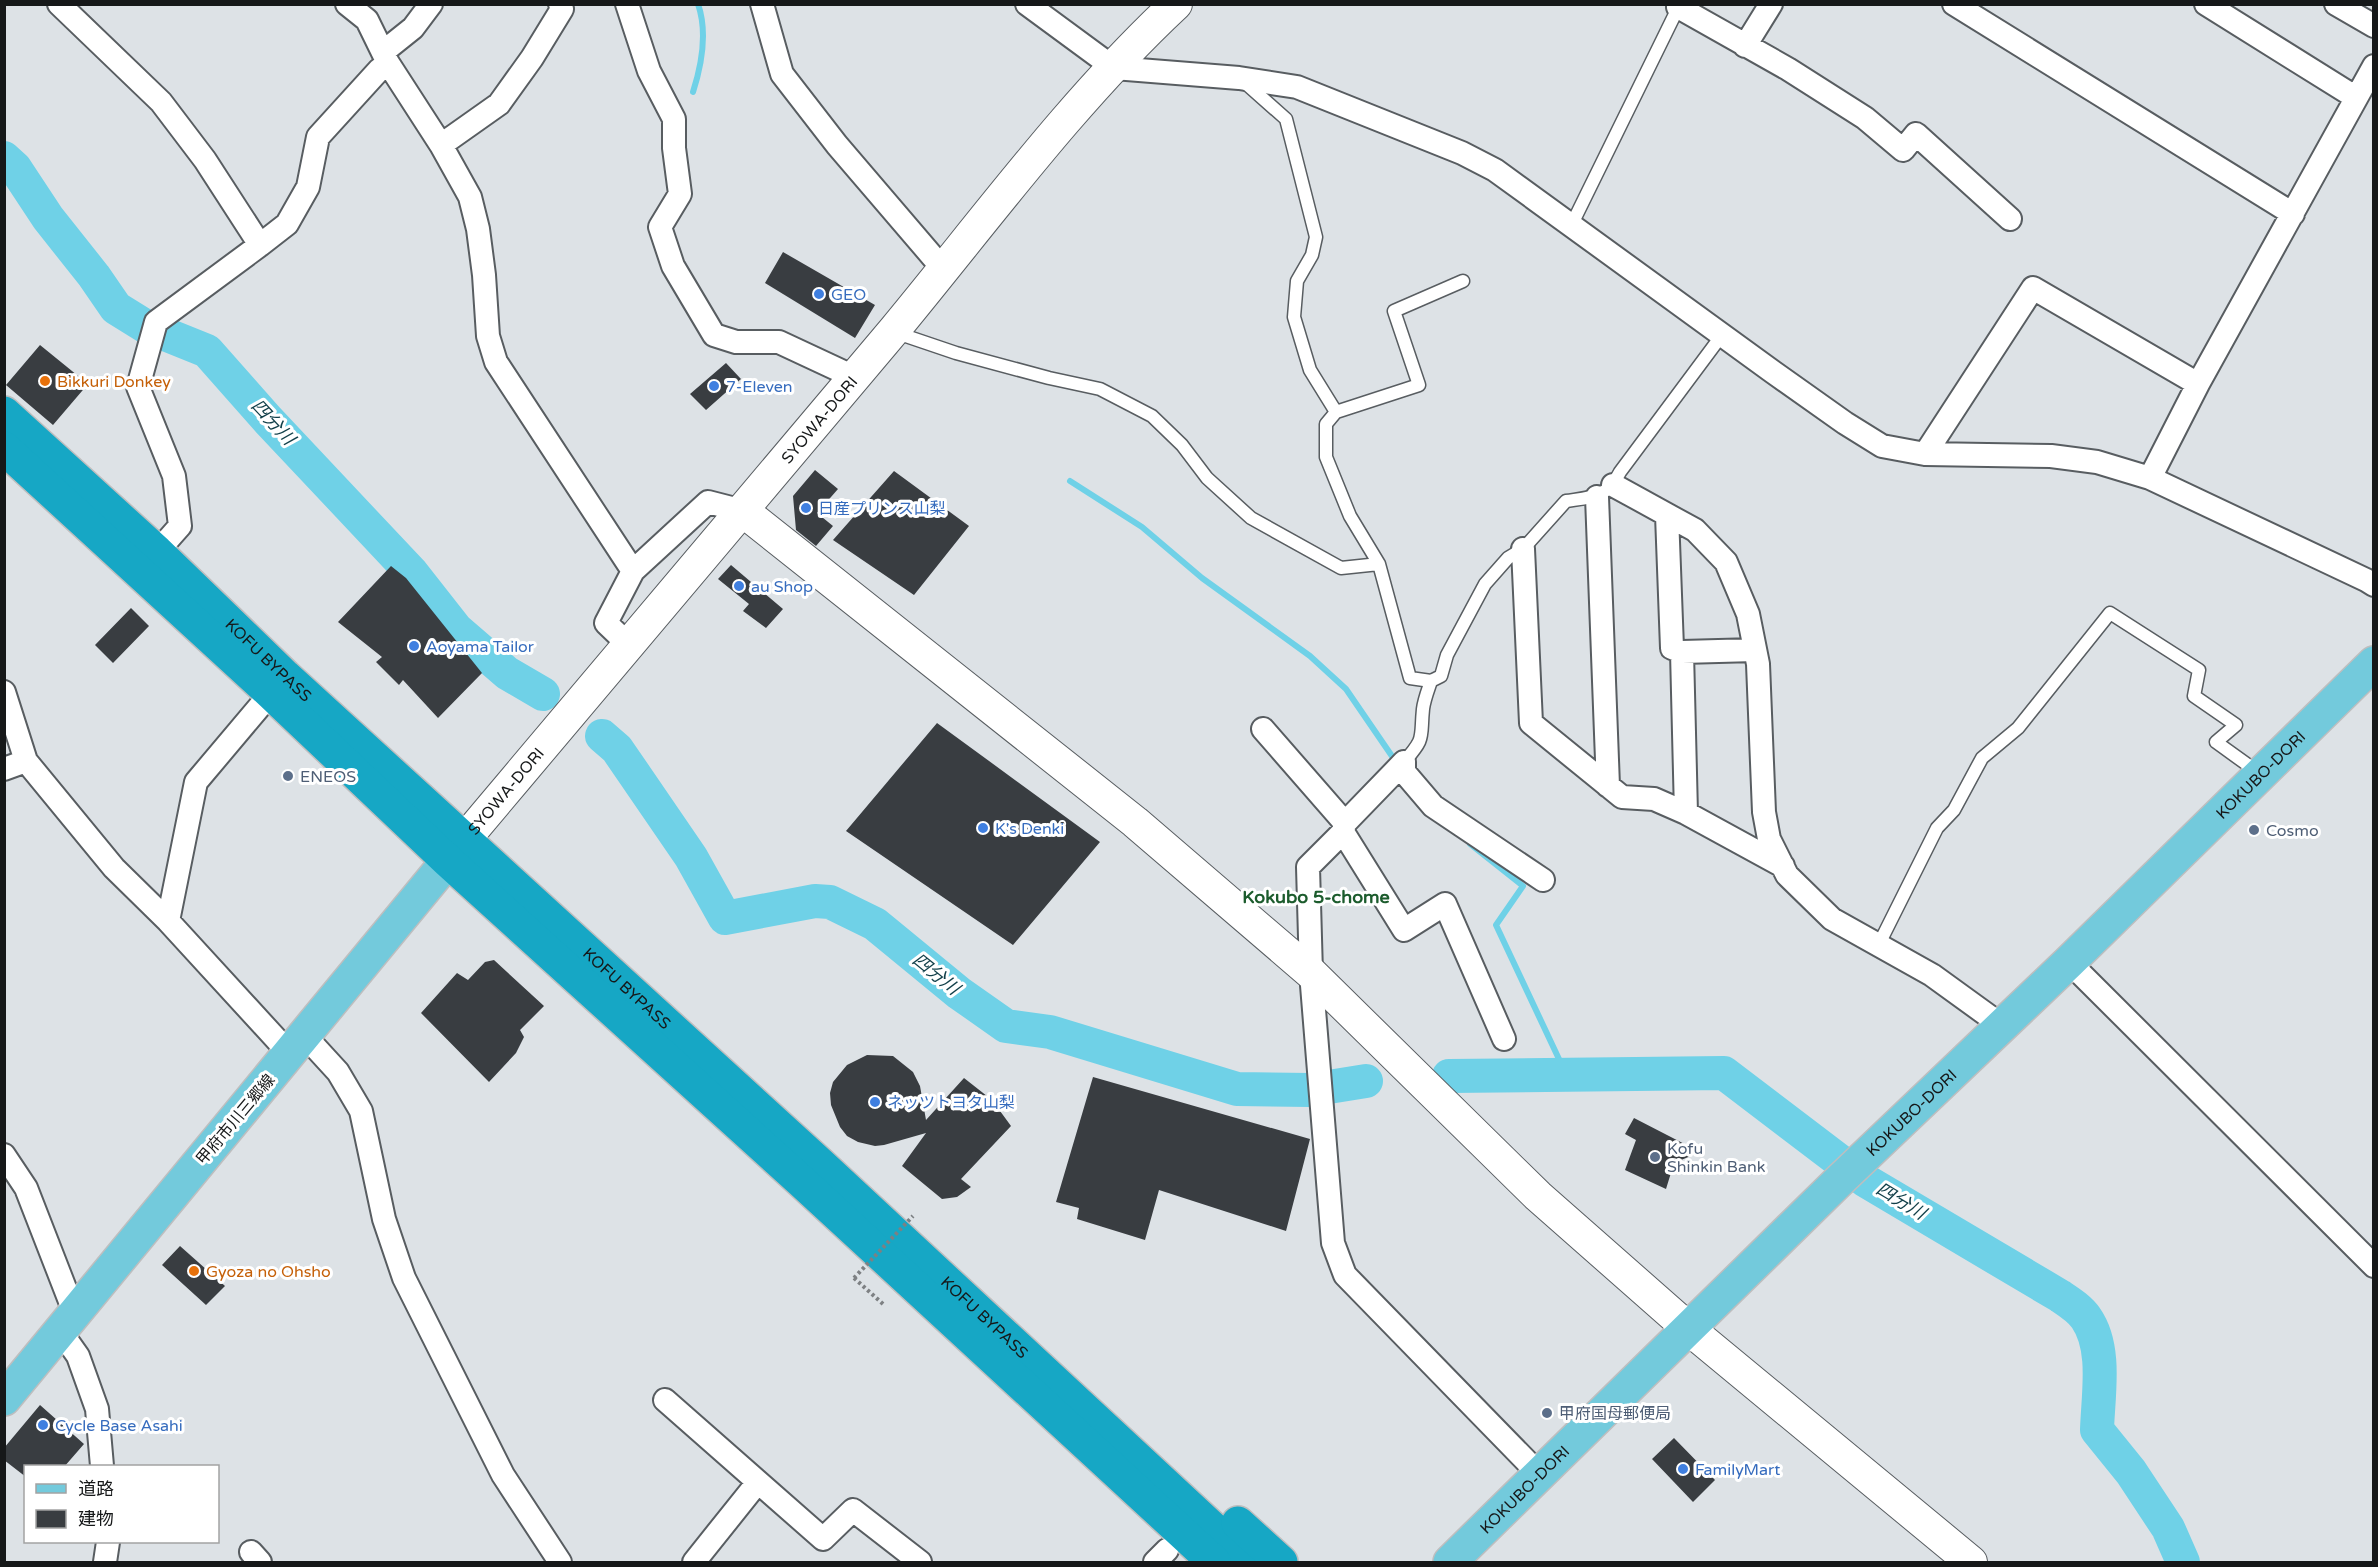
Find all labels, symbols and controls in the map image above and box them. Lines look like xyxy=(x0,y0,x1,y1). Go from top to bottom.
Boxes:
place label: GEO xyxy=(831,285,866,305)
marker: GEO xyxy=(812,287,826,301)
place label: Bikkuri Donkey xyxy=(57,372,171,392)
street label: SYOWA-DORI xyxy=(777,372,862,468)
marker: Bikkuri Donkey xyxy=(38,374,52,388)
place label: 7-Eleven xyxy=(726,377,793,397)
marker: 7-Eleven xyxy=(707,379,721,393)
water label: 四分川 xyxy=(247,395,301,451)
place label: 日産プリンス山梨 xyxy=(818,499,946,519)
marker: 日産プリンス山梨 xyxy=(799,501,813,515)
place label: au Shop xyxy=(751,577,813,597)
marker: au Shop xyxy=(732,579,746,593)
street label: KOFU BYPASS xyxy=(221,615,316,706)
place label: Aoyama Tailor xyxy=(426,637,535,657)
marker: Aoyama Tailor xyxy=(407,639,421,653)
street label: KOKUBO-DORI xyxy=(2212,727,2310,824)
street label: SYOWA-DORI xyxy=(464,744,549,839)
place label: ENEOS xyxy=(300,767,356,787)
marker: ENEOS xyxy=(281,769,295,783)
place label: K's Denki xyxy=(995,819,1064,839)
marker: K's Denki xyxy=(976,821,990,835)
place label: Cosmo xyxy=(2266,821,2319,841)
marker: Cosmo xyxy=(2247,823,2261,837)
district label: Kokubo 5-chome xyxy=(1242,886,1390,908)
street label: KOFU BYPASS xyxy=(578,944,675,1034)
water label: 四分川 xyxy=(908,948,965,1001)
street label: KOKUBO-DORI xyxy=(1862,1065,1961,1161)
street label: 甲府市川三郷線 xyxy=(192,1070,279,1169)
place label: ネッツトヨタ山梨 xyxy=(887,1093,1015,1113)
marker: ネッツトヨタ山梨 xyxy=(868,1095,882,1109)
place label: Kofu Shinkin Bank xyxy=(1667,1139,1766,1177)
marker: Kofu Shinkin Bank xyxy=(1648,1150,1662,1164)
water label: 四分川 xyxy=(1872,1178,1932,1225)
place label: Gyoza no Ohsho xyxy=(206,1262,331,1282)
marker: Gyoza no Ohsho xyxy=(187,1264,201,1278)
street label: KOFU BYPASS xyxy=(936,1272,1032,1363)
place label: 甲府国母郵便局 xyxy=(1559,1404,1671,1424)
marker: 甲府国母郵便局 xyxy=(1540,1406,1554,1420)
place label: Cycle Base Asahi xyxy=(55,1416,183,1436)
marker: Cycle Base Asahi xyxy=(36,1418,50,1432)
street label: KOKUBO-DORI xyxy=(1476,1442,1574,1538)
place label: FamilyMart xyxy=(1695,1460,1780,1480)
marker: FamilyMart xyxy=(1676,1462,1690,1476)
legend xyxy=(24,1465,219,1543)
text: 道路 xyxy=(78,1478,114,1500)
text: 建物 xyxy=(78,1508,114,1530)

